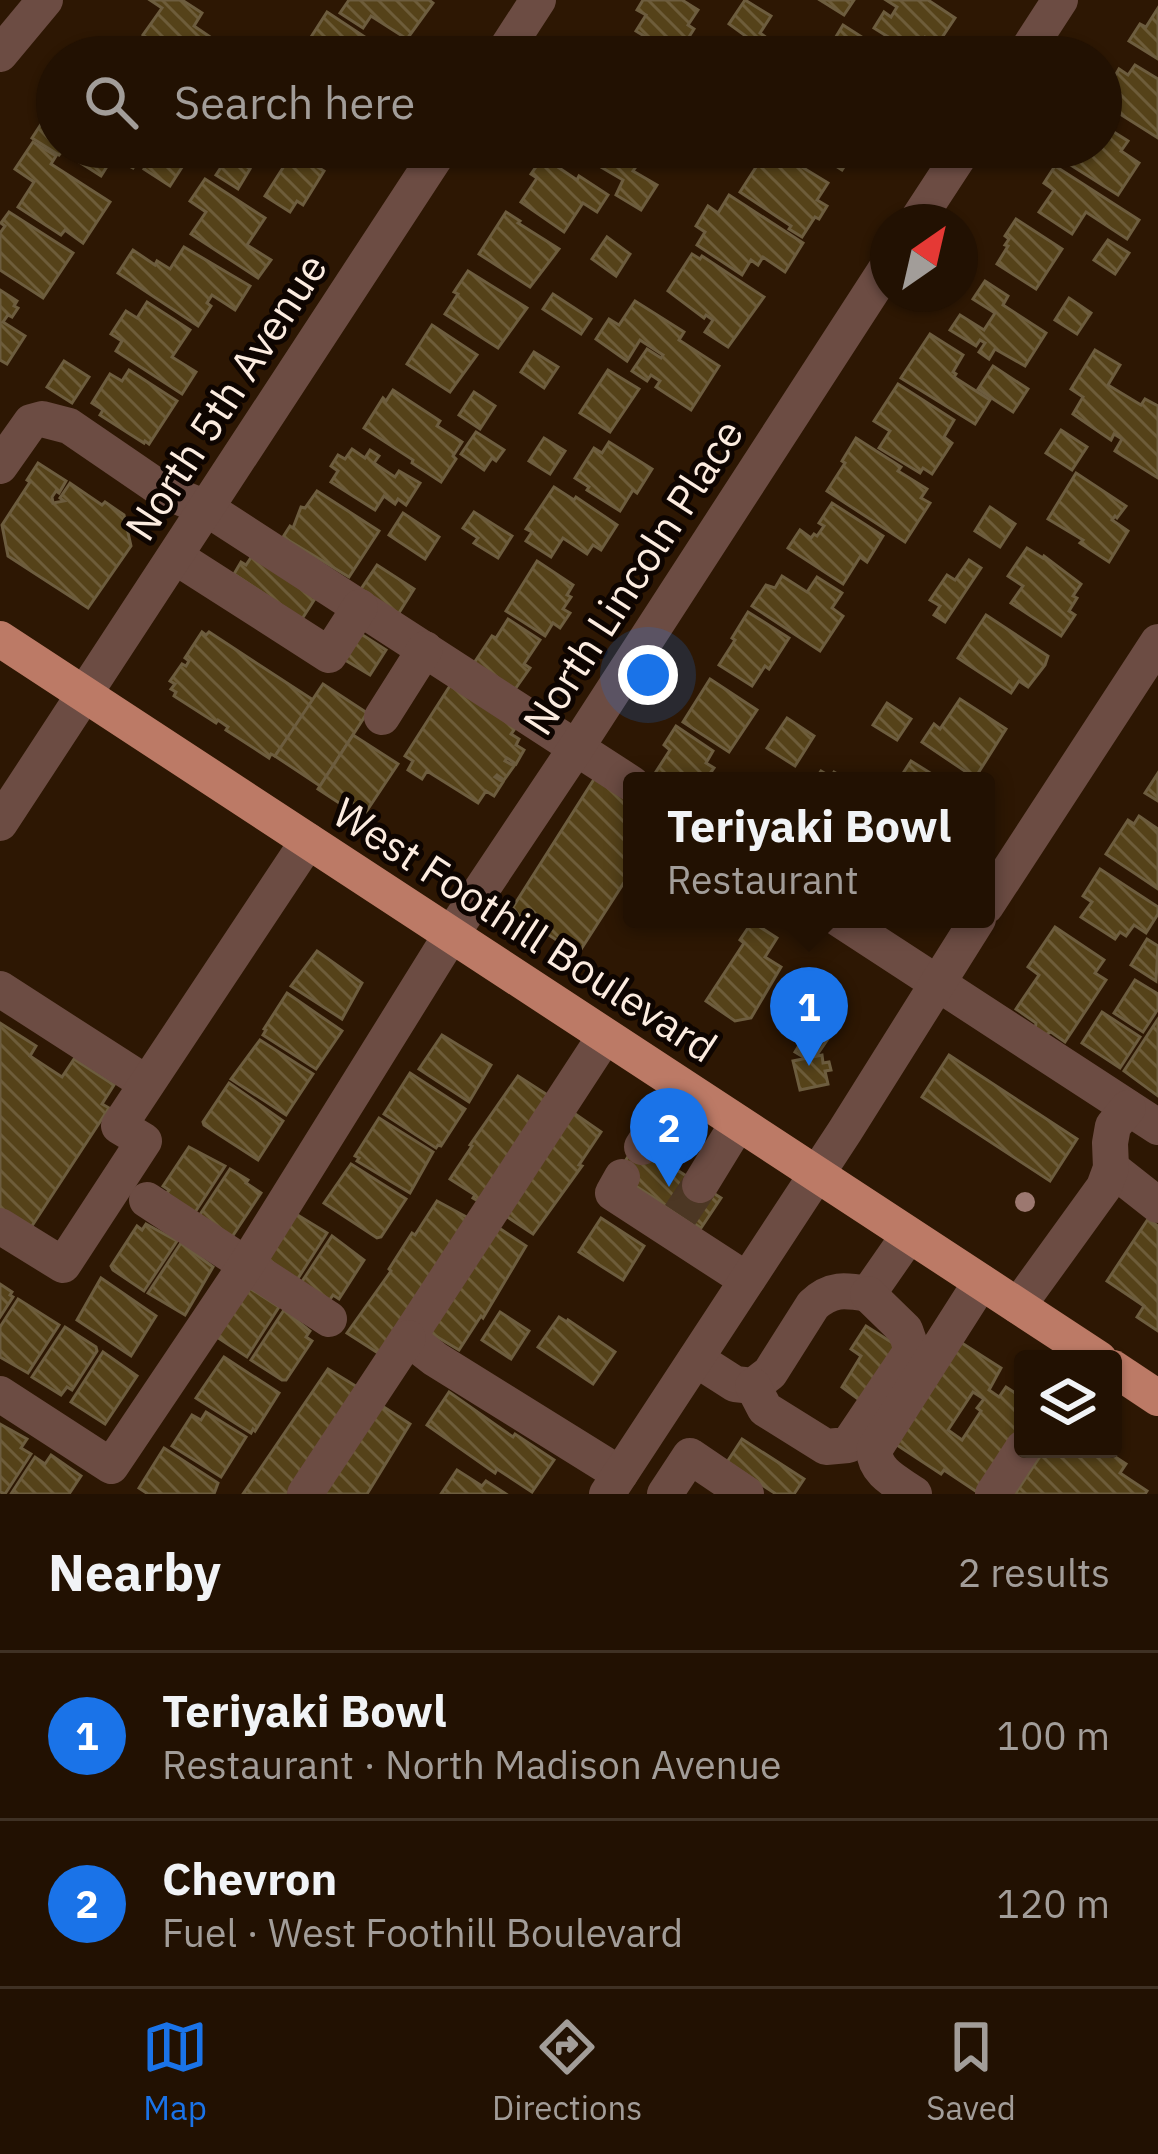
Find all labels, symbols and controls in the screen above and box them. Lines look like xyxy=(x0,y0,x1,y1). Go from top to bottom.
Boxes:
search box xyxy=(36,36,1122,168)
icon: search xyxy=(78,69,144,135)
text: Search here xyxy=(174,73,415,131)
north arrow xyxy=(870,204,978,312)
street label: North 5th Avenue xyxy=(112,243,339,551)
street label: North Lincoln Place xyxy=(510,408,755,745)
your location xyxy=(618,645,678,705)
popup xyxy=(623,772,995,928)
street label: West Foothill Boulevard xyxy=(323,785,728,1074)
text: Teriyaki Bowl xyxy=(667,796,951,854)
text: Restaurant xyxy=(667,854,859,905)
pin: 1 xyxy=(770,967,848,1066)
pin: 2 xyxy=(630,1088,708,1187)
map controls xyxy=(1014,1350,1122,1458)
button: layers xyxy=(1014,1350,1122,1458)
text: Nearby xyxy=(48,1539,221,1605)
text: 2 results xyxy=(958,1547,1110,1598)
text: Teriyaki Bowl xyxy=(162,1681,447,1739)
text: 1 xyxy=(75,1710,99,1761)
text: 100 m xyxy=(997,1710,1110,1761)
text: Restaurant · North Madison Avenue xyxy=(162,1739,781,1790)
text: Chevron xyxy=(162,1849,337,1907)
text: 2 xyxy=(75,1878,99,1929)
text: 120 m xyxy=(997,1878,1110,1929)
text: Fuel · West Foothill Boulevard xyxy=(162,1907,683,1958)
tab: Map xyxy=(142,2014,208,2129)
tab: Directions xyxy=(492,2014,642,2129)
tab: Saved xyxy=(926,2014,1016,2129)

